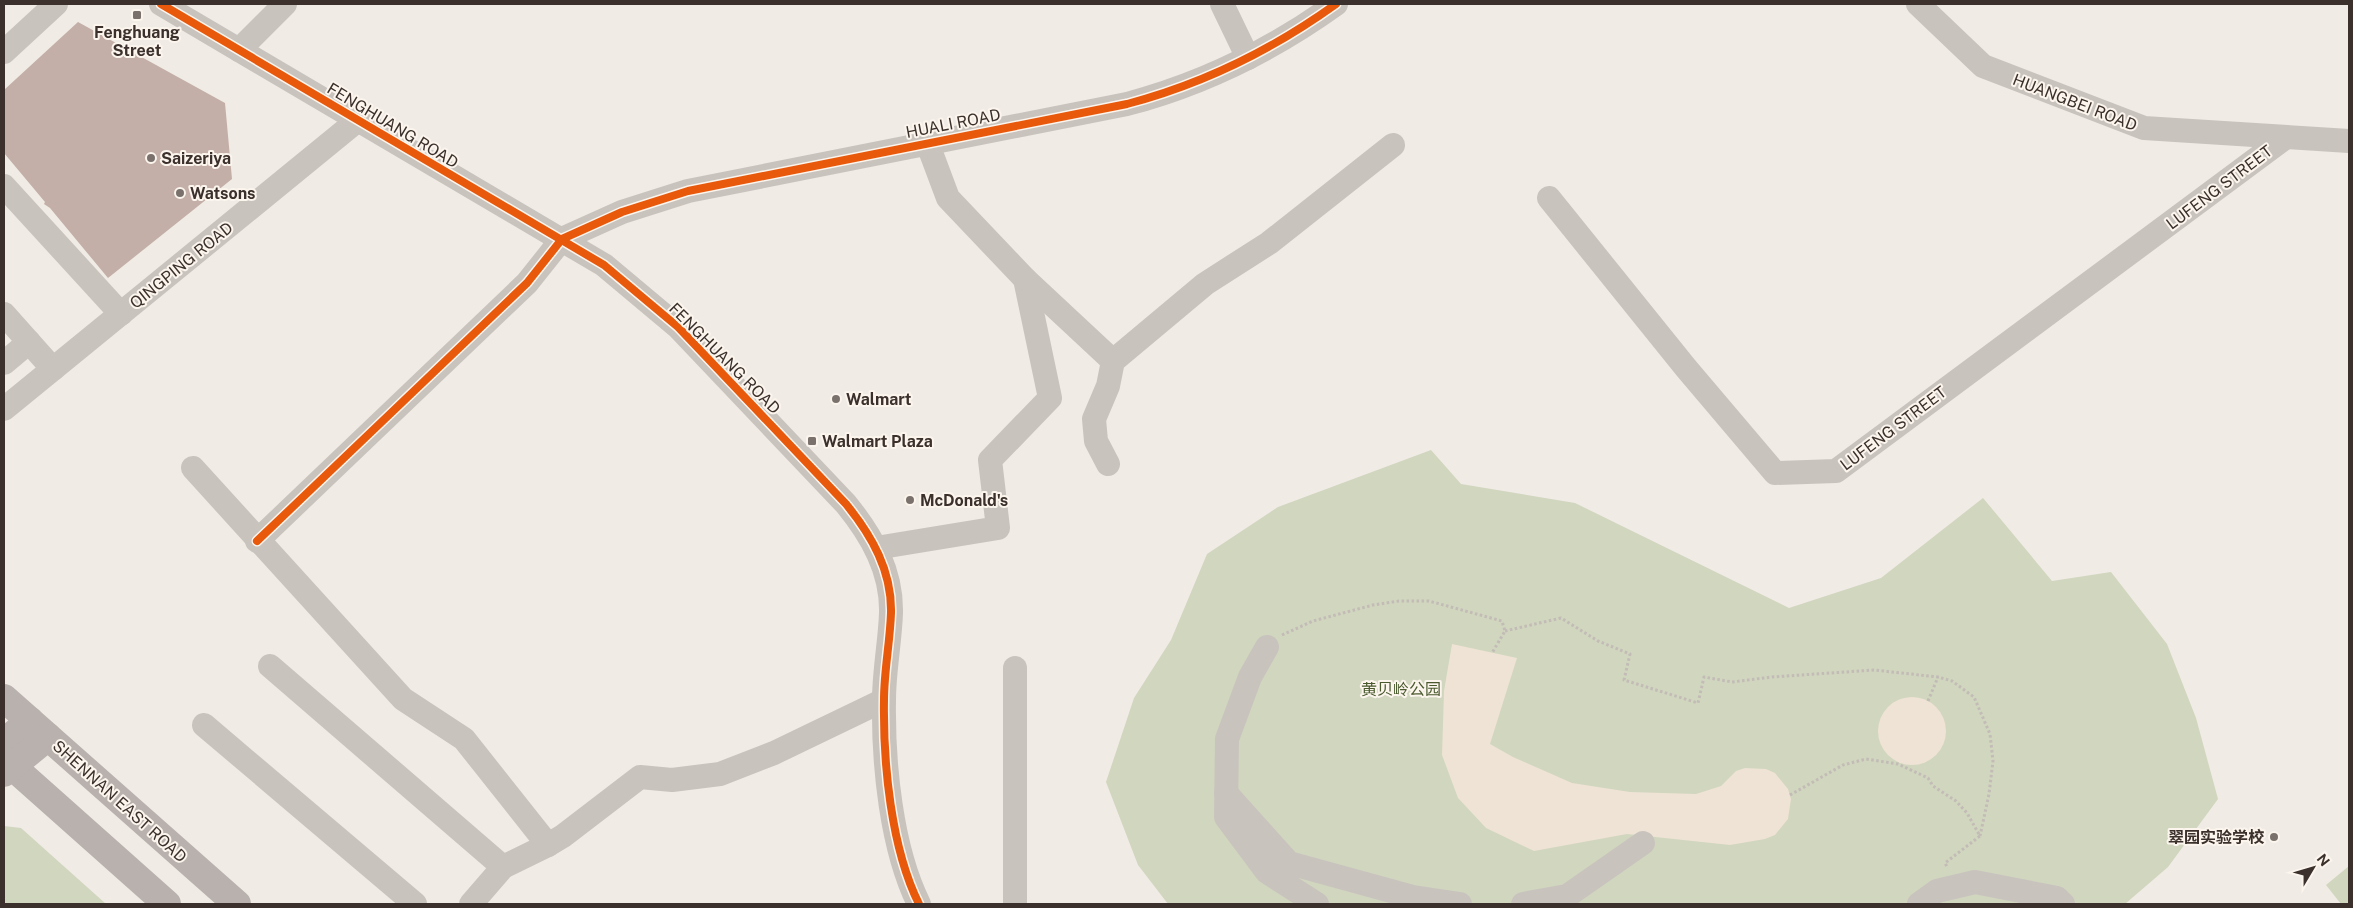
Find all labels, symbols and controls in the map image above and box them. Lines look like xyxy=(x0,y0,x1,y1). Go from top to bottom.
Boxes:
marker: Fenghuang Street xyxy=(131,9,143,21)
place label: Fenghuang Street xyxy=(94,23,180,60)
street label: HUANGBEI ROAD xyxy=(2010,70,2140,135)
street label: FENGHUANG ROAD xyxy=(324,79,462,172)
street label: HUALI ROAD xyxy=(904,105,1002,142)
street label: LUFENG STREET xyxy=(2163,141,2276,233)
place label: Saizeriya xyxy=(161,149,231,168)
marker: Saizeriya xyxy=(145,152,157,164)
place label: Watsons xyxy=(190,184,256,203)
marker: Watsons xyxy=(174,187,186,199)
street label: QINGPING ROAD xyxy=(126,218,237,313)
street label: FENGHUANG ROAD xyxy=(665,299,784,418)
street label: LUFENG STREET xyxy=(1837,382,1950,474)
place label: Walmart xyxy=(846,390,912,409)
marker: Walmart xyxy=(830,393,842,405)
place label: Walmart Plaza xyxy=(822,432,933,451)
marker: Walmart Plaza xyxy=(806,435,818,447)
place label: McDonald's xyxy=(920,491,1008,510)
marker: McDonald's xyxy=(904,494,916,506)
park label: 黄贝岭公园 xyxy=(1361,680,1441,699)
street label: SHENNAN EAST ROAD xyxy=(49,736,190,866)
place label: 翠园实验学校 xyxy=(2168,828,2265,847)
marker: 翠园实验学校 xyxy=(2268,831,2280,843)
north arrow xyxy=(2288,843,2338,893)
text: N xyxy=(2314,851,2333,869)

